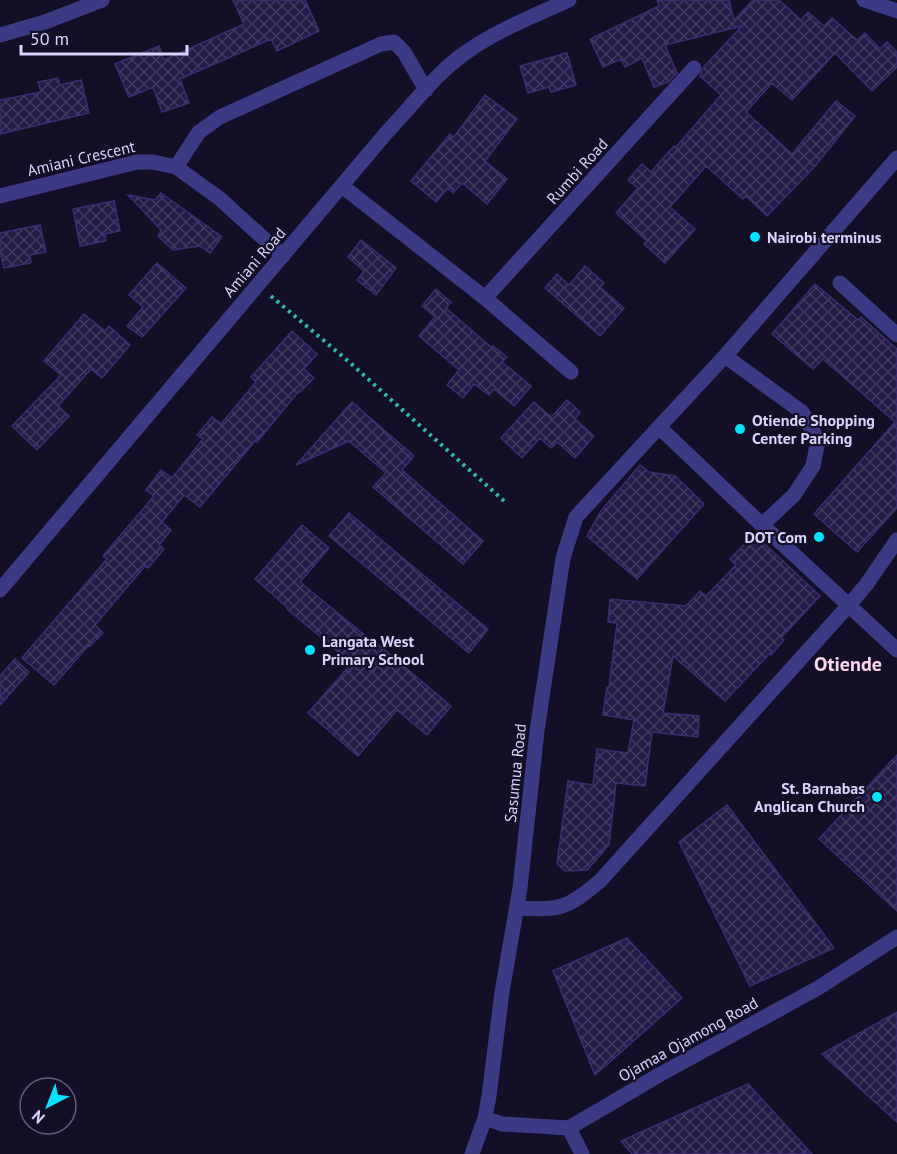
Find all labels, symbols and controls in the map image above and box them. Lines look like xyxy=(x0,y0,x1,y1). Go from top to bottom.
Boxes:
scale bar xyxy=(21,18,188,56)
text: 50 m xyxy=(30,27,69,50)
street label: Rumbi Road xyxy=(542,134,612,208)
street label: Amiani Crescent xyxy=(25,136,137,180)
street label: Amiani Road xyxy=(218,223,290,301)
place label: Nairobi terminus xyxy=(767,227,882,247)
marker: Nairobi terminus xyxy=(748,230,762,244)
place label: Otiende Shopping Center Parking xyxy=(752,410,875,448)
marker: Otiende Shopping Center Parking xyxy=(733,422,747,436)
place label: DOT Com xyxy=(744,527,807,547)
marker: DOT Com xyxy=(812,530,826,544)
place label: Langata West Primary School xyxy=(322,631,424,669)
marker: Langata West Primary School xyxy=(303,643,317,657)
district label: Otiende xyxy=(814,651,882,677)
street label: Sasumua Road xyxy=(500,722,530,824)
place label: St. Barnabas Anglican Church xyxy=(754,778,865,816)
marker: St. Barnabas Anglican Church xyxy=(870,790,884,804)
street label: Ojamaa Ojamong Road xyxy=(615,992,761,1086)
north arrow xyxy=(18,1076,78,1136)
text: N xyxy=(27,1106,49,1128)

